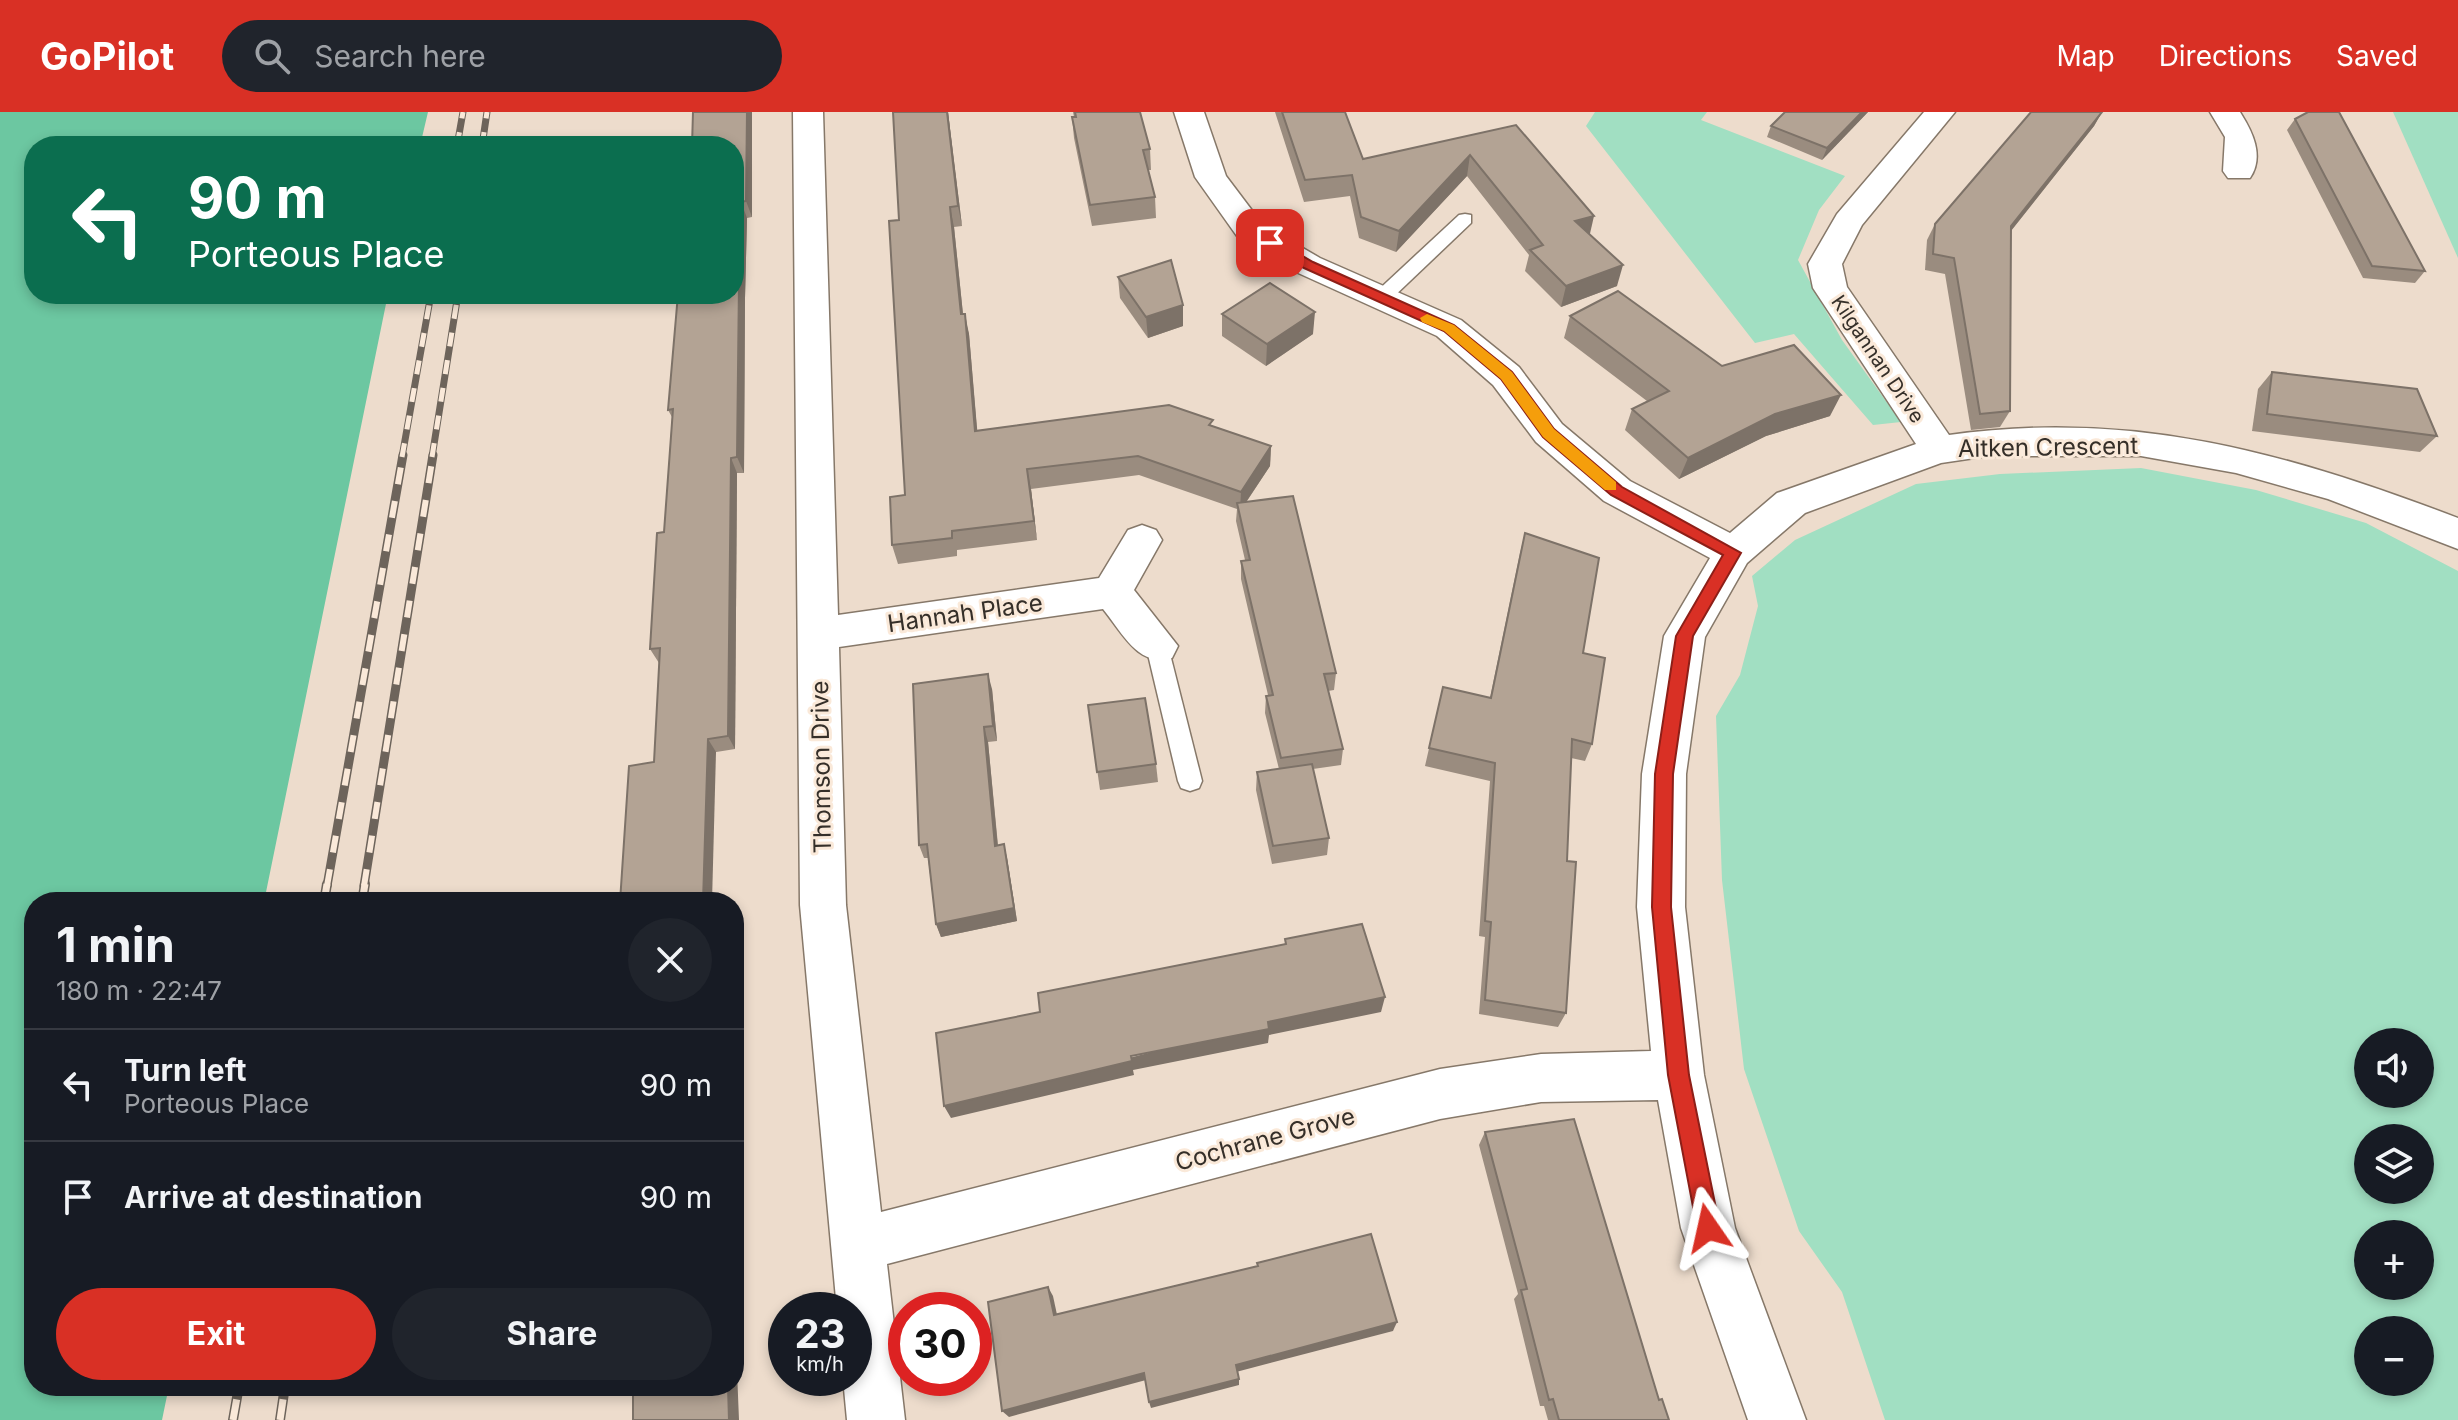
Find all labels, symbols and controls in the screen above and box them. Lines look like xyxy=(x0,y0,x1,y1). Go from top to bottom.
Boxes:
search box xyxy=(222,20,782,92)
text: GoPilot xyxy=(40,33,174,79)
icon: search xyxy=(250,34,294,78)
text: Search here xyxy=(314,38,486,74)
text: Map xyxy=(2056,39,2115,73)
text: Directions xyxy=(2159,39,2292,73)
text: Saved xyxy=(2336,39,2418,73)
text: 90 m xyxy=(188,164,327,232)
icon: left xyxy=(56,168,160,272)
pin xyxy=(1236,209,1304,277)
icon: arrive xyxy=(1248,221,1292,265)
text: Porteous Place xyxy=(188,232,444,276)
street label: Kilgannan Drive xyxy=(1826,291,1930,427)
street label: Aitken Crescent xyxy=(1958,431,2139,463)
street label: Hannah Place xyxy=(886,588,1044,638)
street label: Thomson Drive xyxy=(805,680,837,854)
text: 1 min xyxy=(56,915,175,974)
button: close xyxy=(628,918,712,1002)
text: 180 m · 22:47 xyxy=(56,975,222,1006)
map controls xyxy=(2354,1028,2434,1396)
button: sound xyxy=(2354,1028,2434,1108)
text: Turn left xyxy=(124,1052,246,1088)
icon: left xyxy=(56,1063,100,1107)
text: 90 m xyxy=(640,1067,712,1103)
text: Porteous Place xyxy=(124,1088,309,1119)
street label: Cochrane Grove xyxy=(1172,1101,1358,1177)
button: layers xyxy=(2354,1124,2434,1204)
icon: arrive xyxy=(56,1175,100,1219)
text: Arrive at destination xyxy=(124,1179,422,1215)
text: 90 m xyxy=(640,1179,712,1215)
position arrow xyxy=(1666,1186,1750,1270)
button: + xyxy=(2354,1220,2434,1300)
button: Exit xyxy=(56,1288,376,1380)
button: Share xyxy=(392,1288,712,1380)
speed limit sign: 30 xyxy=(888,1292,992,1396)
text: 23 xyxy=(794,1309,846,1358)
button: − xyxy=(2354,1316,2434,1396)
text: km/h xyxy=(796,1352,844,1376)

